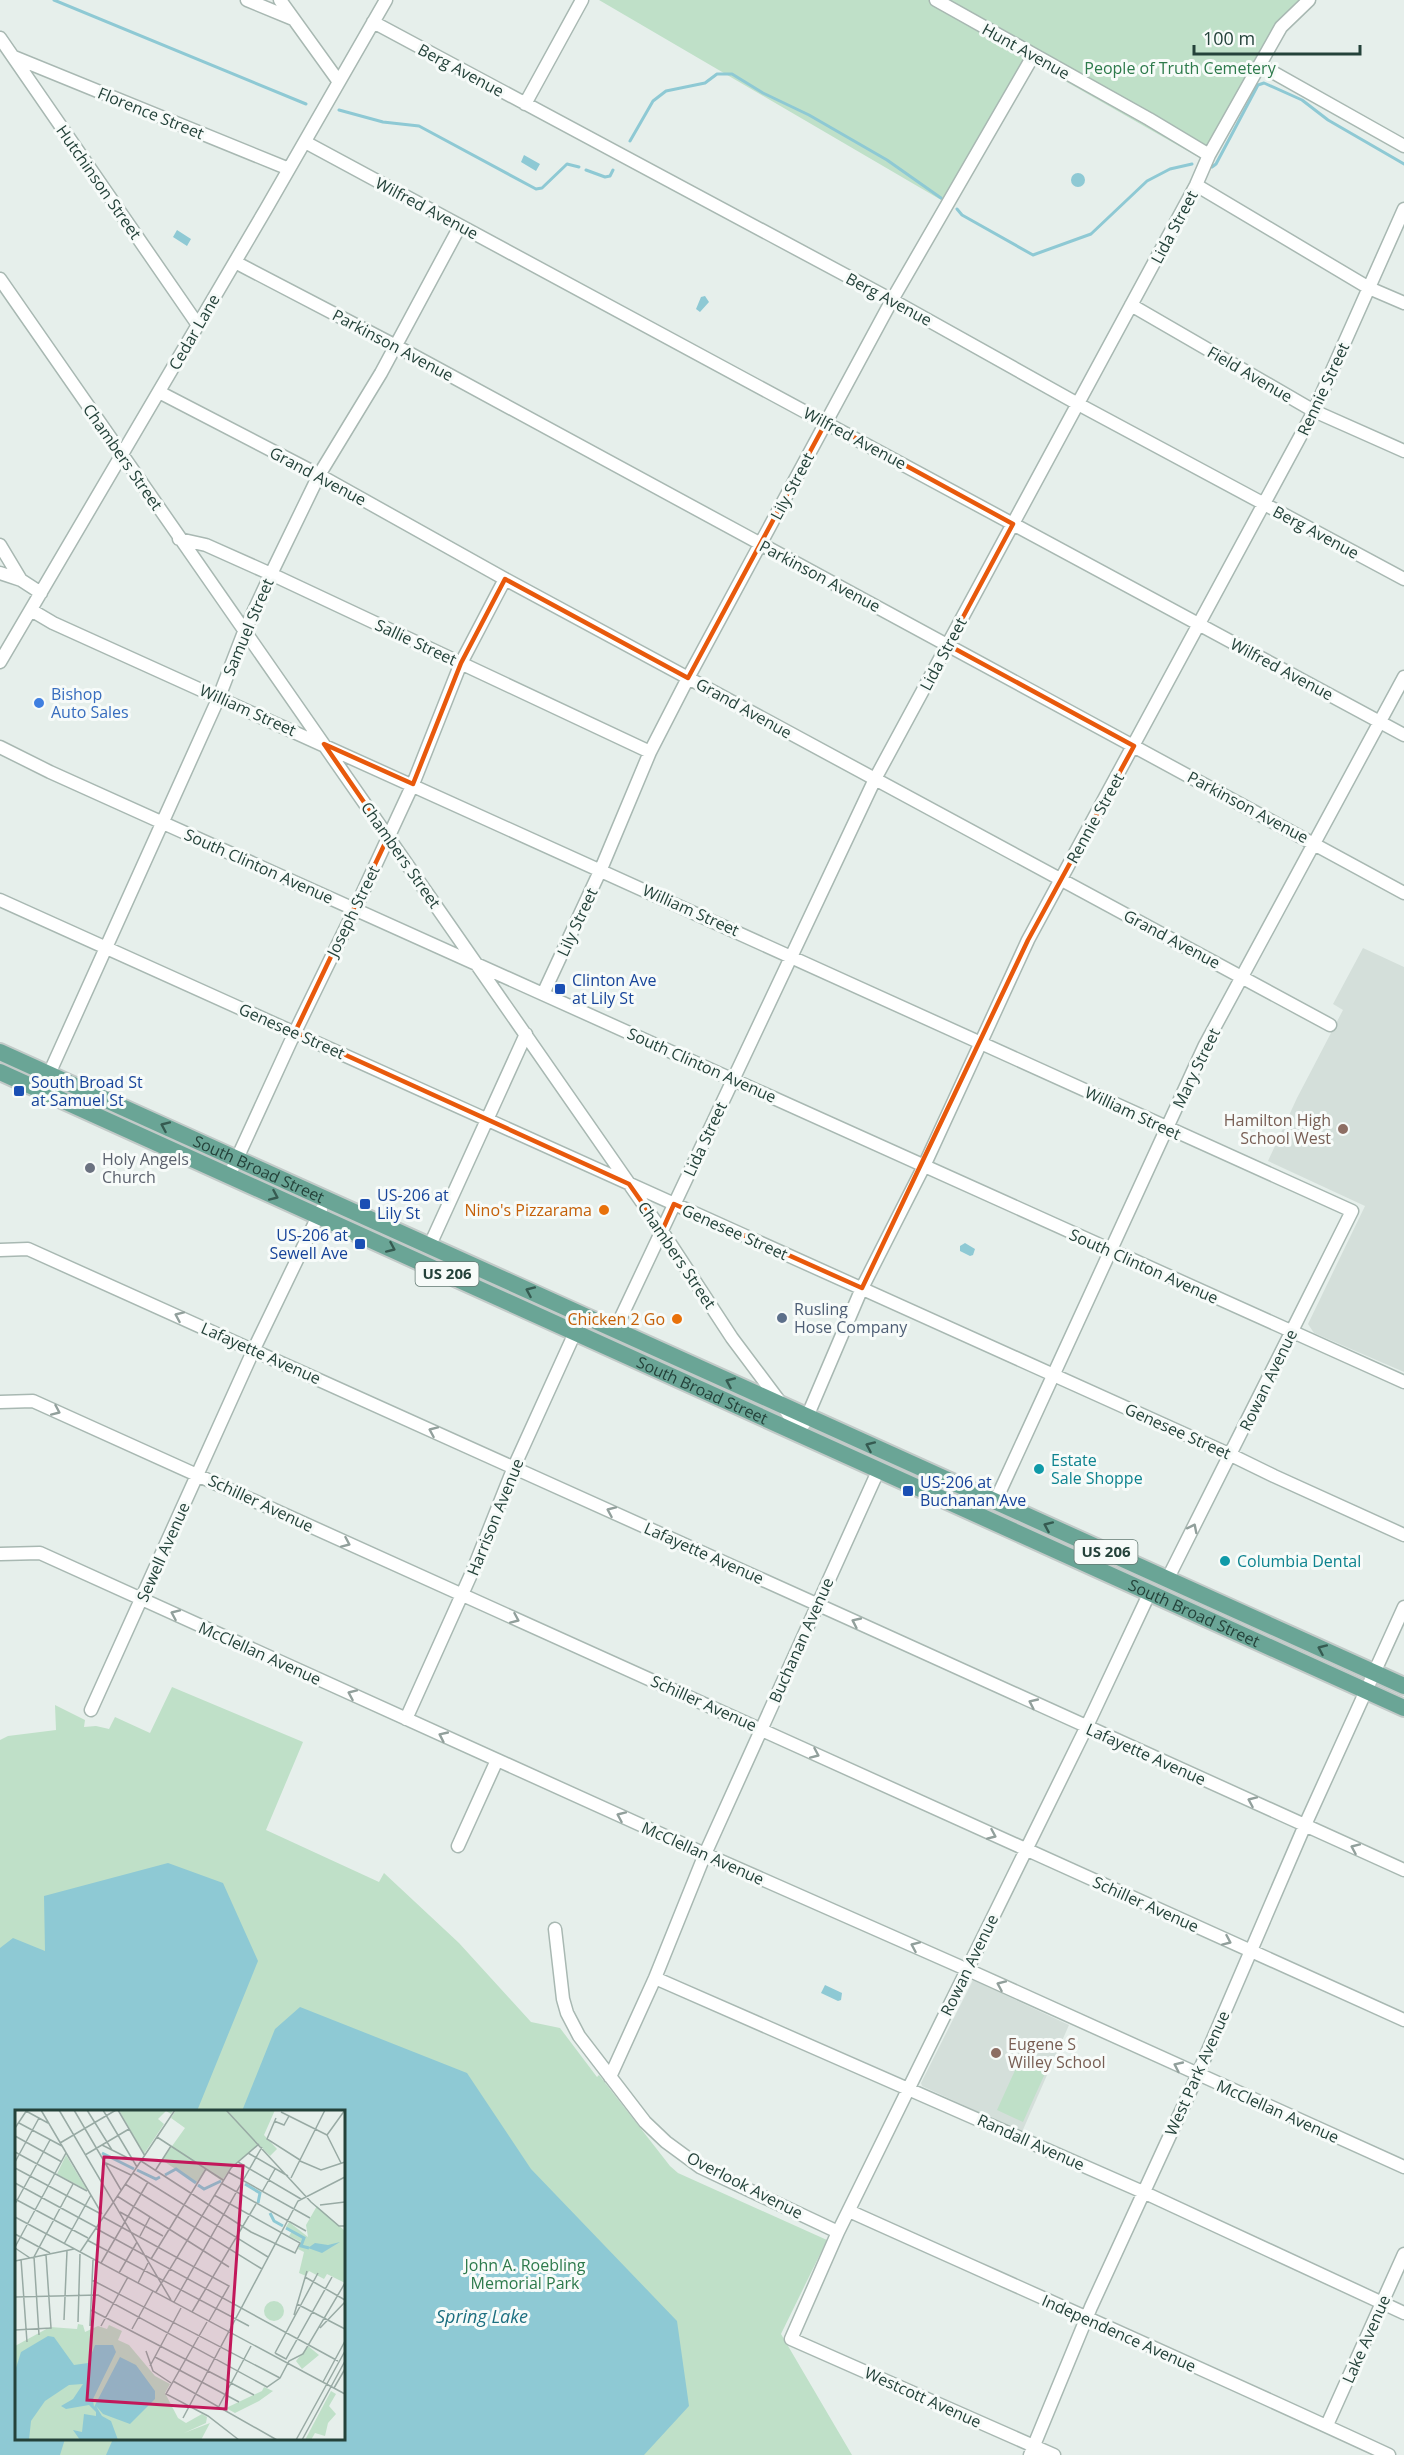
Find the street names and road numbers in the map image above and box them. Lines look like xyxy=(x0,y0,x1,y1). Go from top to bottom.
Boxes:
street label: Hunt Avenue xyxy=(978,18,1074,84)
street label: Berg Avenue xyxy=(414,38,508,102)
street label: Florence Street xyxy=(95,82,208,144)
street label: Hutchinson Street xyxy=(51,121,147,244)
street label: Wilfred Avenue xyxy=(372,172,482,244)
street label: Lida Street xyxy=(1146,186,1203,267)
street label: Berg Avenue xyxy=(842,267,936,331)
street label: Cedar Lane xyxy=(163,290,225,374)
street label: Parkinson Avenue xyxy=(329,304,457,386)
street label: Rennie Street xyxy=(1292,339,1354,439)
street label: Field Avenue xyxy=(1203,341,1297,407)
street label: Chambers Street xyxy=(78,399,168,515)
street label: Wilfred Avenue xyxy=(800,402,910,474)
street label: Grand Avenue xyxy=(266,441,370,511)
street label: Lily Street xyxy=(765,448,819,524)
street label: Berg Avenue xyxy=(1269,500,1363,564)
street label: Parkinson Avenue xyxy=(756,535,884,617)
street label: Samuel Street xyxy=(218,574,279,679)
street label: Lida Street xyxy=(915,613,972,694)
street label: Sallie Street xyxy=(372,614,461,671)
street label: Wilfred Avenue xyxy=(1227,633,1337,705)
street label: Grand Avenue xyxy=(692,673,796,743)
street label: William Street xyxy=(196,679,300,741)
street label: Parkinson Avenue xyxy=(1184,766,1312,848)
street label: Rennie Street xyxy=(1061,769,1129,867)
street label: Chambers Street xyxy=(356,797,446,913)
street label: South Clinton Avenue xyxy=(181,823,337,909)
street label: Joseph Street xyxy=(321,861,385,962)
street label: William Street xyxy=(639,879,743,941)
street label: Lily Street xyxy=(552,884,603,960)
street label: Grand Avenue xyxy=(1120,904,1224,974)
street label: Genesee Street xyxy=(236,998,349,1064)
street label: South Clinton Avenue xyxy=(624,1022,780,1108)
street label: Mary Street xyxy=(1167,1024,1225,1112)
street label: William Street xyxy=(1081,1081,1185,1145)
street label: Lida Street xyxy=(678,1098,732,1180)
street label: South Broad Street xyxy=(190,1130,328,1208)
street label: Chambers Street xyxy=(633,1197,721,1313)
street label: Genesee Street xyxy=(679,1199,792,1265)
street label: South Clinton Avenue xyxy=(1066,1223,1222,1309)
road number: US 206 xyxy=(416,1262,478,1286)
street label: Lafayette Avenue xyxy=(198,1317,324,1389)
street label: Rowan Avenue xyxy=(1234,1326,1302,1434)
street label: South Broad Street xyxy=(633,1351,772,1430)
street label: Genesee Street xyxy=(1122,1398,1235,1464)
street label: Harrison Avenue xyxy=(461,1455,529,1579)
street label: Schiller Avenue xyxy=(205,1469,317,1537)
street label: Sewell Avenue xyxy=(131,1499,195,1605)
street label: Lafayette Avenue xyxy=(641,1517,767,1589)
road number: US 206 xyxy=(1074,1540,1138,1564)
street label: Buchanan Avenue xyxy=(764,1574,838,1706)
street label: South Broad Street xyxy=(1125,1574,1264,1652)
street label: McClellan Avenue xyxy=(195,1616,325,1690)
street label: Schiller Avenue xyxy=(648,1670,760,1736)
street label: Lafayette Avenue xyxy=(1083,1718,1209,1790)
street label: McClellan Avenue xyxy=(638,1816,768,1890)
street label: Schiller Avenue xyxy=(1090,1871,1202,1937)
street label: Rowan Avenue xyxy=(935,1911,1003,2019)
street label: West Park Avenue xyxy=(1160,2007,1234,2139)
street label: McClellan Avenue xyxy=(1213,2074,1343,2148)
street label: Randall Avenue xyxy=(974,2109,1088,2175)
street label: Overlook Avenue xyxy=(683,2146,807,2224)
street label: Independence Avenue xyxy=(1038,2289,1200,2377)
street label: Lake Avenue xyxy=(1337,2291,1395,2387)
street label: Westcott Avenue xyxy=(861,2361,985,2433)

